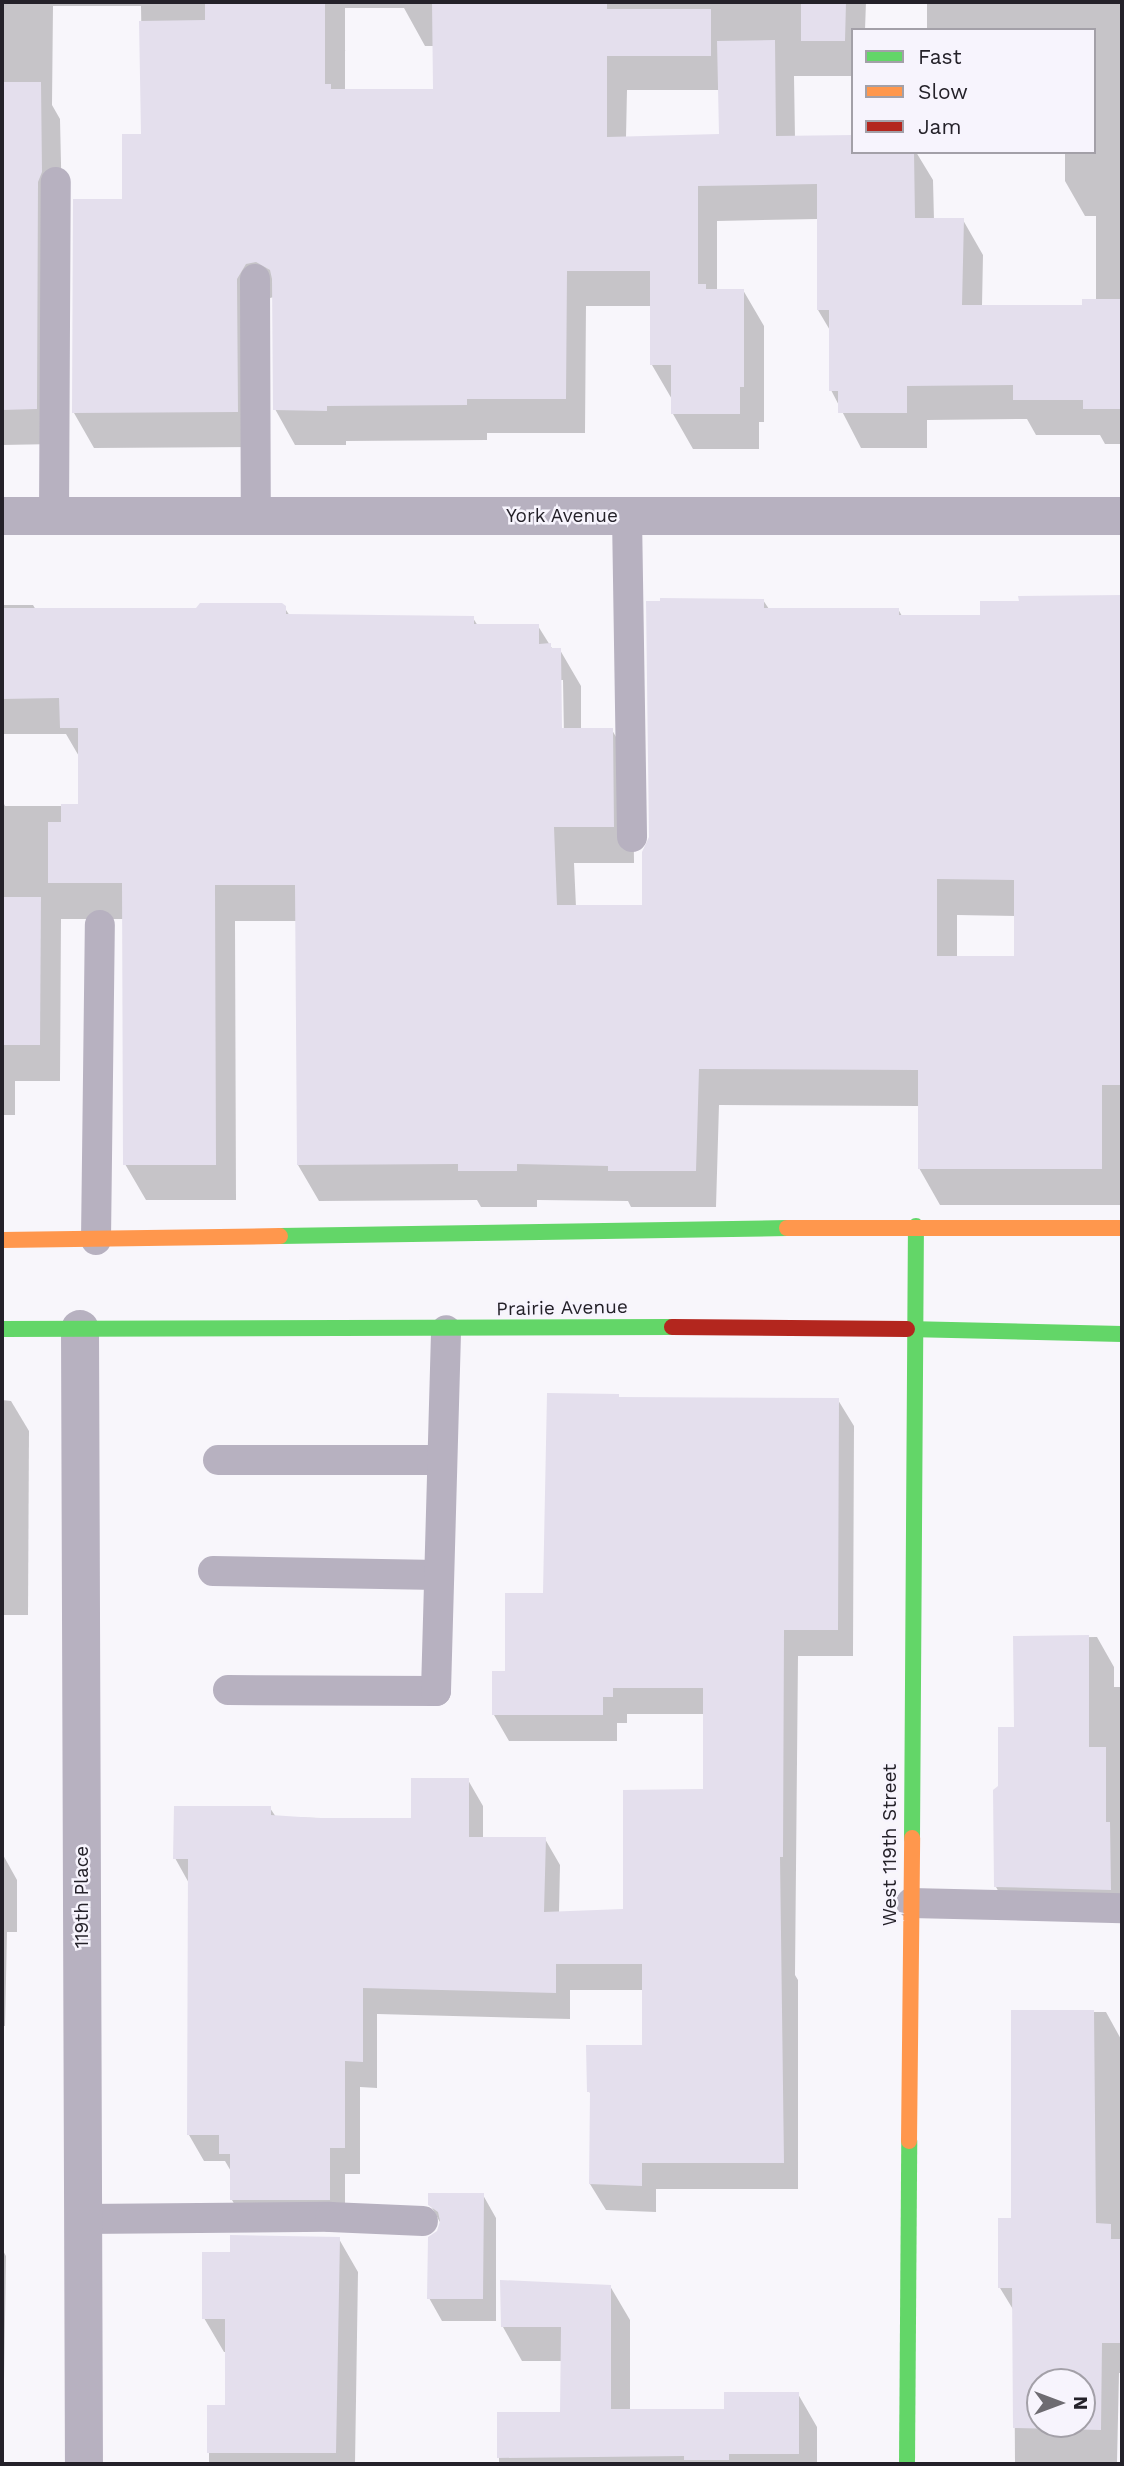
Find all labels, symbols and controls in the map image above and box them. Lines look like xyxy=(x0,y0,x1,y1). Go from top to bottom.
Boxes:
legend xyxy=(851,28,1096,154)
text: Fast xyxy=(918,44,962,69)
text: Slow xyxy=(918,79,968,104)
text: Jam xyxy=(918,114,961,139)
street label: York Avenue xyxy=(505,505,619,527)
street label: Prairie Avenue xyxy=(496,1295,628,1321)
street label: West 119th Street xyxy=(879,1764,901,1926)
street label: 119th Place xyxy=(71,1846,93,1948)
north arrow xyxy=(1026,2368,1096,2438)
text: N xyxy=(1069,2396,1092,2410)

